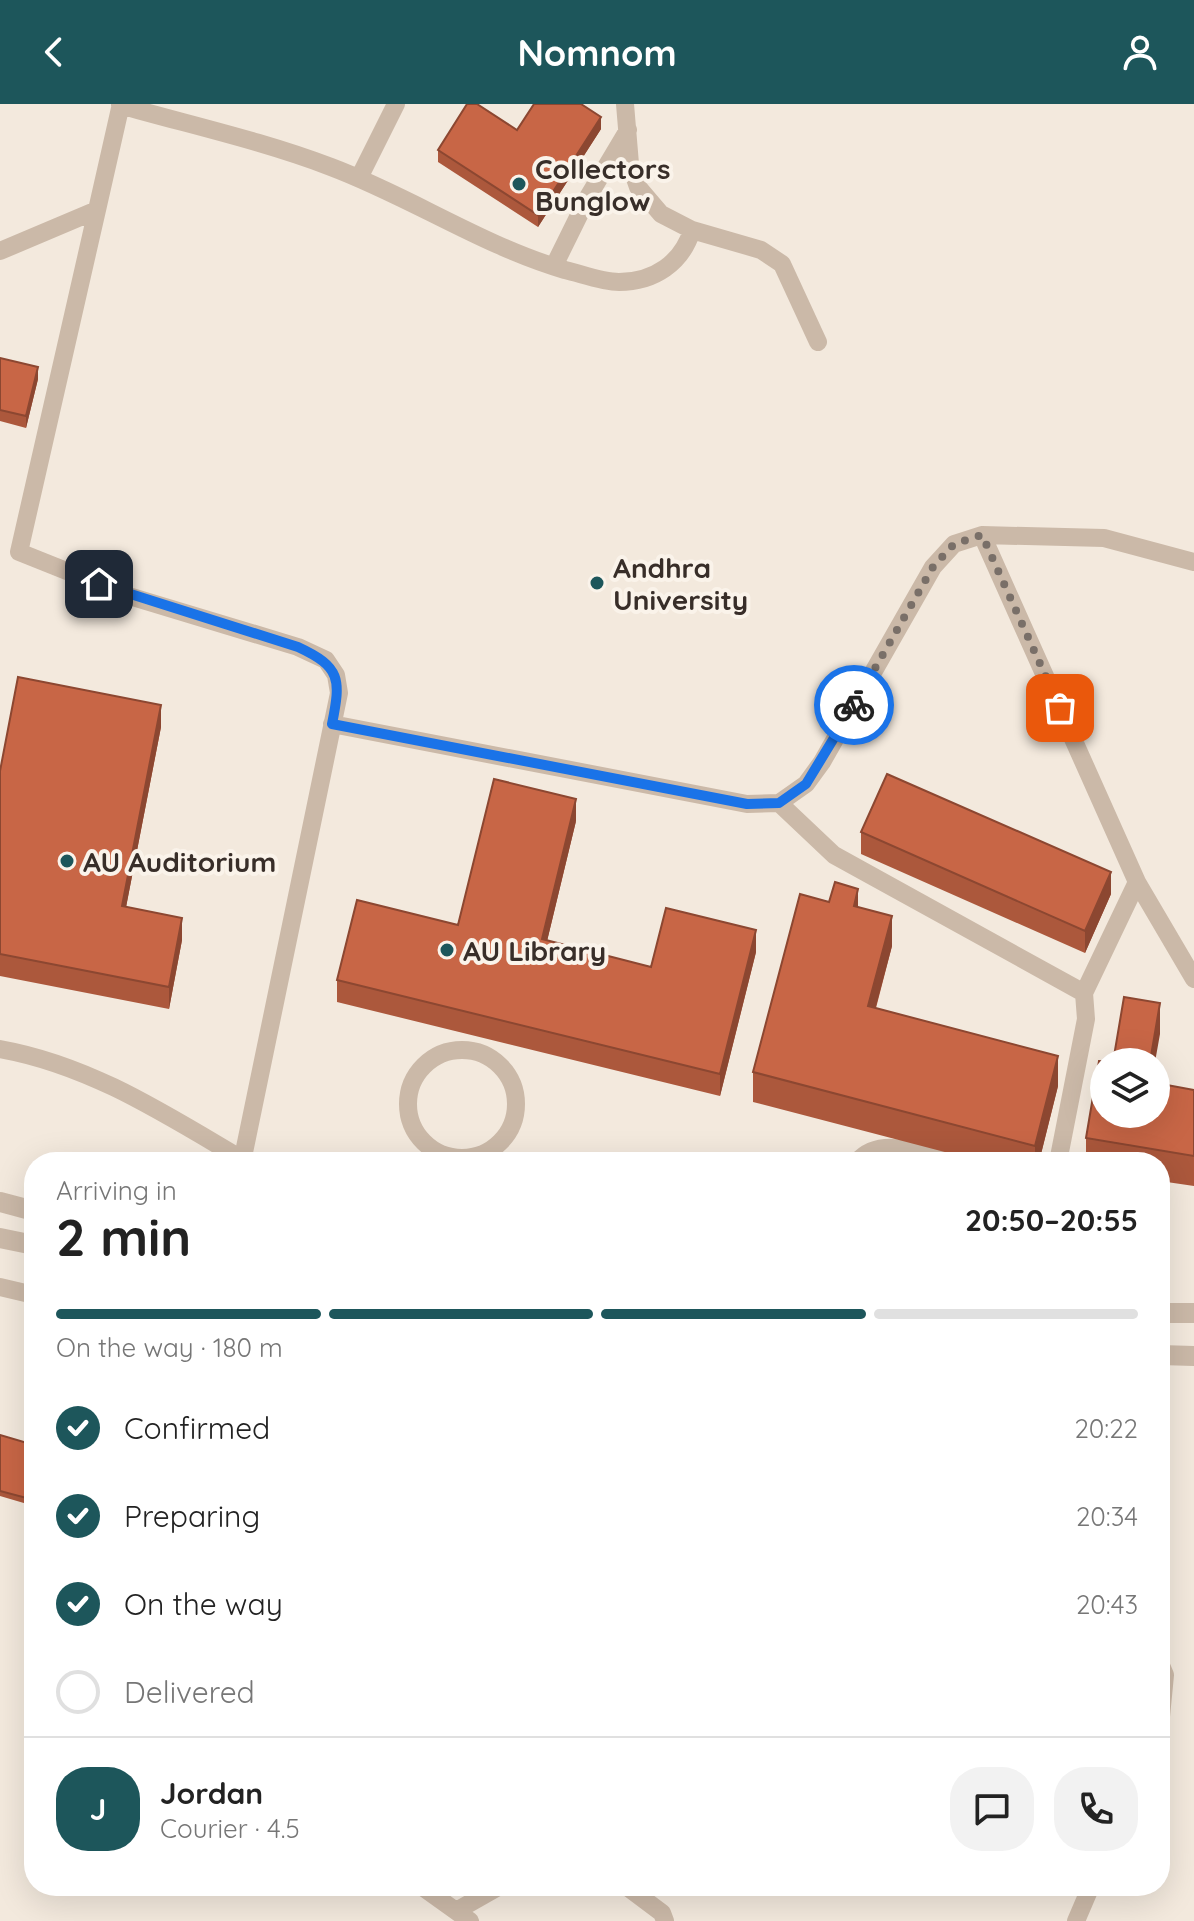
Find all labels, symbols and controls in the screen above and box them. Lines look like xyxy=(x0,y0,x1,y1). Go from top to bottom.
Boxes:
icon: back xyxy=(32,30,76,74)
text: Nomnom xyxy=(517,30,677,75)
icon: person xyxy=(1118,30,1162,74)
place label: Collectors Bunglow xyxy=(535,151,670,218)
marker: Collectors Bunglow xyxy=(510,175,528,193)
pin xyxy=(65,550,133,618)
place label: Andhra University xyxy=(613,550,748,617)
icon: home xyxy=(77,562,121,606)
marker: Andhra University xyxy=(588,574,606,592)
courier xyxy=(814,665,894,745)
pin xyxy=(1026,674,1094,742)
icon: bike xyxy=(832,683,876,727)
icon: bag xyxy=(1038,686,1082,730)
place label: AU Auditorium xyxy=(83,844,276,879)
marker: AU Auditorium xyxy=(58,852,76,870)
place label: AU Library xyxy=(463,933,606,968)
marker: AU Library xyxy=(438,941,456,959)
map controls xyxy=(1090,1048,1170,1128)
button: layers xyxy=(1090,1048,1170,1128)
text: Arriving in xyxy=(56,1174,177,1207)
text: 20:50–20:55 xyxy=(965,1201,1138,1239)
text: 2 min xyxy=(56,1204,191,1269)
text: On the way · 180 m xyxy=(56,1331,283,1364)
icon: check xyxy=(56,1406,100,1450)
text: Confirmed xyxy=(124,1409,270,1447)
text: 20:22 xyxy=(1074,1412,1138,1445)
icon: check xyxy=(56,1494,100,1538)
text: Preparing xyxy=(124,1497,260,1535)
text: 20:34 xyxy=(1076,1500,1138,1533)
icon: check xyxy=(56,1582,100,1626)
text: On the way xyxy=(124,1585,283,1623)
text: 20:43 xyxy=(1076,1588,1138,1621)
text: Delivered xyxy=(124,1673,255,1711)
button: chat xyxy=(950,1767,1034,1851)
button: phone xyxy=(1054,1767,1138,1851)
text: Jordan xyxy=(160,1774,263,1812)
text: J xyxy=(90,1790,106,1828)
text: Courier · 4.5 xyxy=(160,1812,300,1845)

